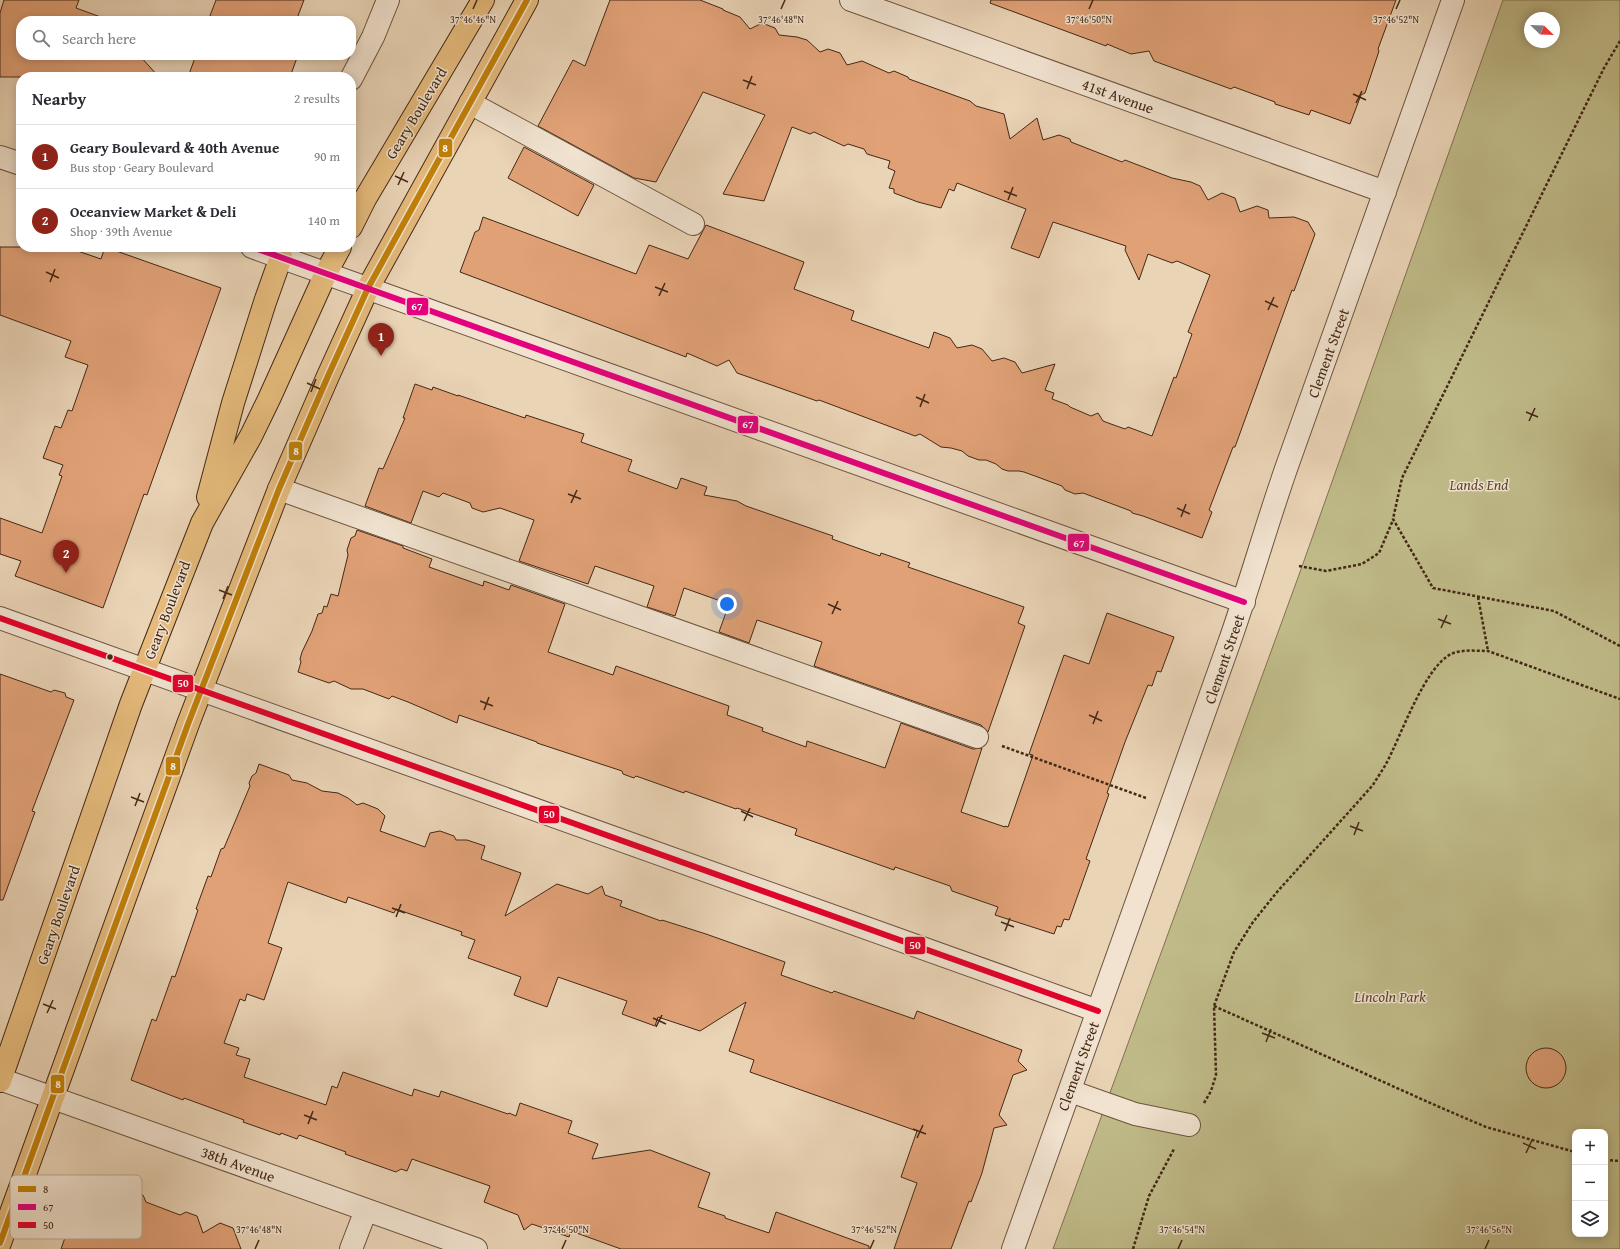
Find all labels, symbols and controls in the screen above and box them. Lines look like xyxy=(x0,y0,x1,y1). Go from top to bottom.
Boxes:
text: 37°46'46"N xyxy=(450,12,496,27)
text: 37°46'48"N xyxy=(758,12,804,27)
text: 37°46'50"N xyxy=(1066,12,1112,27)
text: 37°46'52"N xyxy=(1373,12,1419,27)
north arrow xyxy=(1524,12,1560,48)
search box xyxy=(16,16,356,60)
icon: search xyxy=(30,27,52,49)
text: Search here xyxy=(62,28,136,49)
street label: Geary Boulevard xyxy=(380,63,452,163)
street label: 41st Avenue xyxy=(1079,73,1157,119)
text: Nearby xyxy=(32,86,86,111)
text: 2 results xyxy=(294,89,340,108)
text: Geary Boulevard & 40th Avenue xyxy=(70,137,279,158)
line badge: 8 xyxy=(438,138,453,158)
text: 8 xyxy=(442,140,448,156)
text: 1 xyxy=(42,147,48,166)
text: 90 m xyxy=(314,147,340,166)
text: Bus stop · Geary Boulevard xyxy=(70,158,214,177)
text: Oceanview Market & Deli xyxy=(70,201,236,222)
text: 2 xyxy=(42,211,48,230)
text: 140 m xyxy=(308,211,340,230)
text: Shop · 39th Avenue xyxy=(70,222,172,241)
line badge: 67 xyxy=(406,297,429,316)
text: 67 xyxy=(411,298,423,314)
street label: Clement Street xyxy=(1302,305,1354,401)
pin: 1 xyxy=(368,323,394,356)
line badge: 67 xyxy=(737,415,759,434)
text: 67 xyxy=(742,416,754,432)
line badge: 8 xyxy=(288,441,303,461)
text: 8 xyxy=(293,443,299,459)
park label: Lands End xyxy=(1449,474,1508,495)
line badge: 67 xyxy=(1067,533,1090,552)
text: 67 xyxy=(1073,535,1085,551)
pin: 2 xyxy=(53,540,79,573)
street label: Geary Boulevard xyxy=(139,558,195,662)
your location xyxy=(717,594,737,614)
street label: Clement Street xyxy=(1199,611,1249,707)
unlabelled marker xyxy=(105,652,115,662)
line badge: 50 xyxy=(172,674,194,693)
text: 50 xyxy=(177,675,189,691)
line badge: 8 xyxy=(165,756,181,776)
text: 8 xyxy=(170,758,176,774)
line badge: 50 xyxy=(538,805,560,824)
text: 50 xyxy=(543,806,555,822)
street label: Geary Boulevard xyxy=(31,863,85,967)
line badge: 50 xyxy=(904,936,926,955)
text: 50 xyxy=(909,937,921,953)
park label: Lincoln Park xyxy=(1353,986,1426,1007)
street label: Clement Street xyxy=(1052,1018,1104,1114)
line badge: 8 xyxy=(50,1074,65,1094)
text: 8 xyxy=(55,1076,61,1092)
map controls xyxy=(1572,1129,1608,1237)
button: + xyxy=(1572,1129,1608,1165)
street label: 38th Avenue xyxy=(198,1141,278,1187)
button: − xyxy=(1572,1165,1608,1201)
legend xyxy=(10,1175,142,1239)
text: 8 xyxy=(43,1181,48,1197)
text: 67 xyxy=(43,1199,54,1215)
button: layers xyxy=(1572,1201,1608,1237)
text: 50 xyxy=(43,1217,54,1233)
text: 37°46'48"N xyxy=(236,1222,282,1237)
text: 37°46'50"N xyxy=(543,1222,589,1237)
text: 37°46'52"N xyxy=(851,1222,897,1237)
text: 37°46'54"N xyxy=(1159,1222,1205,1237)
text: 37°46'56"N xyxy=(1466,1222,1512,1237)

